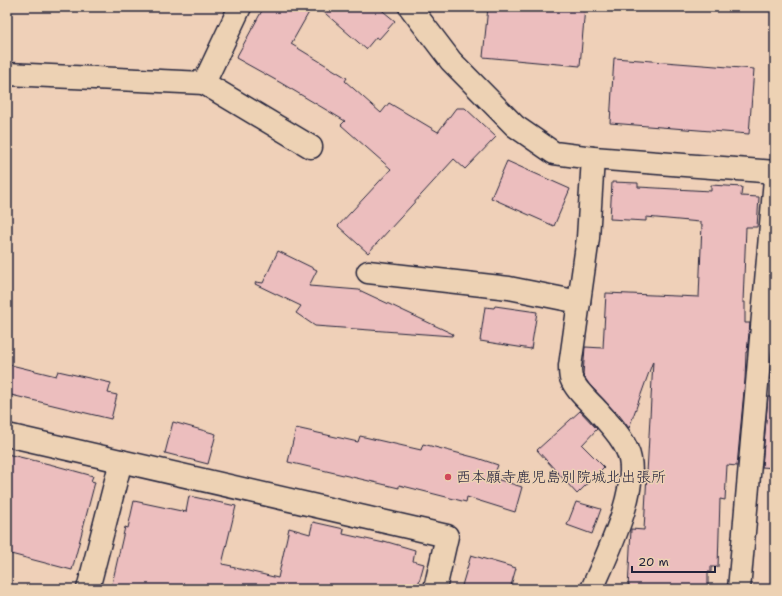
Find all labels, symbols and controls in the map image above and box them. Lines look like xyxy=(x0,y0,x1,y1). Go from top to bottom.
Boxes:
place label: 西本願寺鹿児島別院城北出張所 xyxy=(456,467,666,487)
marker: 西本願寺鹿児島別院城北出張所 xyxy=(443,472,453,482)
scale bar xyxy=(632,548,715,574)
text: 20 m xyxy=(638,554,669,570)

